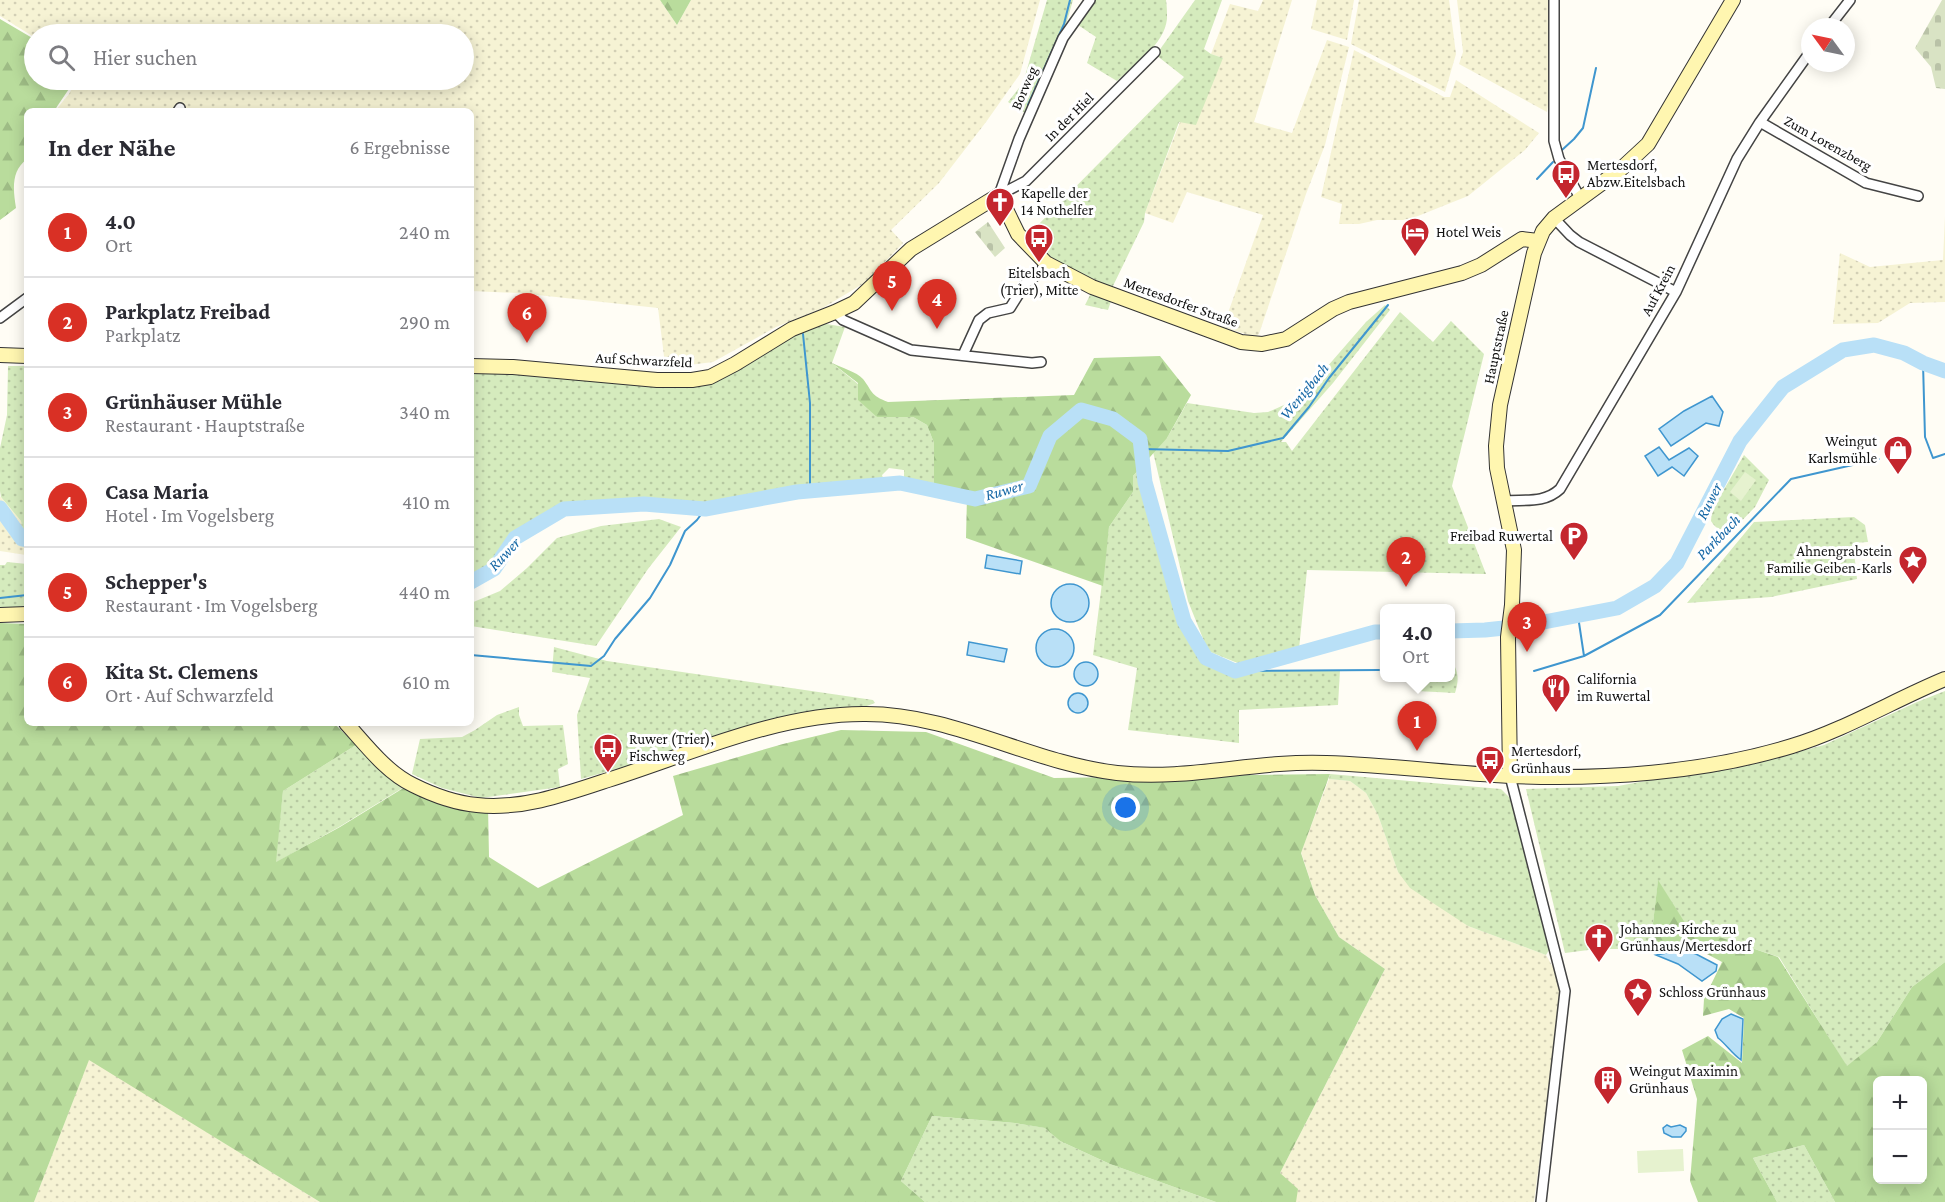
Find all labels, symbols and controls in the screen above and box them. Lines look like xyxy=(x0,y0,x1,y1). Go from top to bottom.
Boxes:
north arrow xyxy=(1801,18,1855,72)
search box xyxy=(24,24,474,90)
icon: search xyxy=(45,41,78,74)
text: Hier suchen xyxy=(93,45,197,70)
street label: Borweg xyxy=(1008,64,1041,113)
street label: In der Hiel xyxy=(1041,89,1097,145)
street label: Zum Lorenzberg xyxy=(1781,112,1875,175)
text: In der Nähe xyxy=(48,133,176,162)
text: 6 Ergebnisse xyxy=(349,136,450,158)
place label: Mertesdorf, Abzw.Eitelsbach xyxy=(1587,157,1686,190)
bus stop icon: Mertesdorf, Abzw.Eitelsbach xyxy=(1550,158,1582,200)
place label: Kapelle der 14 Nothelfer xyxy=(1021,185,1094,218)
church icon: Kapelle der 14 Nothelfer xyxy=(984,186,1016,228)
text: 4.0 xyxy=(105,209,136,234)
hotel icon: Hotel Weis xyxy=(1399,216,1431,258)
text: 1 xyxy=(64,221,71,243)
text: 240 m xyxy=(399,221,450,243)
bus stop icon: Eitelsbach (Trier), Mitte xyxy=(1023,222,1055,264)
place label: Hotel Weis xyxy=(1436,224,1501,240)
text: Ort xyxy=(105,234,132,256)
pin: 5 xyxy=(872,262,912,311)
street label: Auf Krein xyxy=(1638,262,1678,318)
place label: Eitelsbach (Trier), Mitte xyxy=(1000,265,1079,299)
street label: Mertesdorfer Straße xyxy=(1122,274,1241,330)
pin: 4 xyxy=(918,280,956,329)
pin: 6 xyxy=(508,294,546,343)
text: Parkplatz Freibad xyxy=(105,299,270,324)
street label: Hauptstraße xyxy=(1480,308,1513,386)
text: 2 xyxy=(62,311,73,333)
text: 290 m xyxy=(399,311,450,333)
text: Parkplatz xyxy=(105,324,181,346)
street label: Auf Schwarzfeld xyxy=(595,349,693,371)
water label: Wenigbach xyxy=(1276,359,1333,423)
text: Grünhäuser Mühle xyxy=(105,389,282,414)
text: 3 xyxy=(63,401,72,423)
text: 340 m xyxy=(399,401,450,423)
text: Restaurant · Hauptstraße xyxy=(105,414,305,436)
place label: Weingut Karlsmühle xyxy=(1808,433,1878,466)
shop icon: Weingut Karlsmühle xyxy=(1882,434,1914,476)
water label: Ruwer xyxy=(983,476,1025,503)
text: Casa Maria xyxy=(105,479,209,504)
water label: Ruwer xyxy=(1693,480,1726,522)
text: 4 xyxy=(62,491,73,513)
text: 410 m xyxy=(402,491,450,513)
text: Hotel · Im Vogelsberg xyxy=(105,504,274,526)
water label: Parkbach xyxy=(1693,511,1744,563)
parking icon: Freibad Ruwertal xyxy=(1558,520,1590,562)
place label: Freibad Ruwertal xyxy=(1450,528,1553,544)
water label: Ruwer xyxy=(485,534,524,574)
pin: 2 xyxy=(1386,538,1426,587)
place label: Ahnengrabstein Familie Geiben-Karls xyxy=(1766,543,1892,576)
place icon: Ahnengrabstein Familie Geiben-Karls xyxy=(1897,544,1929,586)
text: Schepper's xyxy=(105,569,207,594)
text: 5 xyxy=(63,581,72,603)
text: 440 m xyxy=(398,581,450,603)
text: Restaurant · Im Vogelsberg xyxy=(105,594,318,616)
pin: 3 xyxy=(1508,602,1546,652)
popup xyxy=(1380,604,1455,682)
text: 4.0 xyxy=(1402,620,1433,645)
text: Ort xyxy=(1402,645,1429,667)
text: Kita St. Clemens xyxy=(105,659,258,684)
text: 6 xyxy=(62,671,73,693)
text: 610 m xyxy=(402,671,450,693)
place label: California im Ruwertal xyxy=(1577,671,1651,704)
restaurant icon: California im Ruwertal xyxy=(1540,672,1572,714)
text: Ort · Auf Schwarzfeld xyxy=(105,684,274,706)
pin: 1 xyxy=(1398,702,1436,751)
place label: Ruwer (Trier), Fischweg xyxy=(629,731,714,765)
bus stop icon: Ruwer (Trier), Fischweg xyxy=(592,732,624,774)
place label: Mertesdorf, Grünhaus xyxy=(1511,743,1581,776)
bus stop icon: Mertesdorf, Grünhaus xyxy=(1474,744,1506,786)
your location xyxy=(1111,793,1140,822)
place label: Johannes-Kirche zu Grünhaus/Mertesdorf xyxy=(1618,921,1753,954)
church icon: Johannes-Kirche zu Grünhaus/Mertesdorf xyxy=(1583,922,1615,964)
place icon: Schloss Grünhaus xyxy=(1622,976,1654,1018)
place label: Schloss Grünhaus xyxy=(1659,984,1766,1000)
place label: Weingut Maximin Grünhaus xyxy=(1629,1063,1738,1096)
building icon: Weingut Maximin Grünhaus xyxy=(1592,1064,1624,1106)
map controls xyxy=(1873,1076,1927,1184)
button: + xyxy=(1873,1076,1927,1130)
button: − xyxy=(1873,1130,1927,1184)

